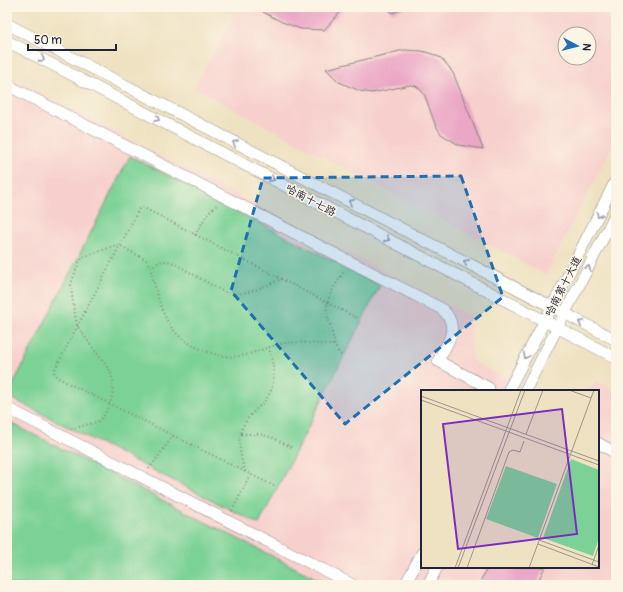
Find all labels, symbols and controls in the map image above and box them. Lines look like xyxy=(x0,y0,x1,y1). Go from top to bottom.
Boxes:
scale bar xyxy=(28,26,116,52)
north arrow xyxy=(557,26,597,66)
text: 50 m xyxy=(34,33,62,48)
text: N xyxy=(579,43,593,52)
one-way arrow xyxy=(37,54,45,62)
one-way arrow xyxy=(153,114,160,122)
one-way arrow xyxy=(232,140,240,147)
one-way arrow xyxy=(268,174,275,182)
street label: 哈南十七路 xyxy=(283,182,338,219)
one-way arrow xyxy=(348,200,355,207)
one-way arrow xyxy=(596,211,603,218)
one-way arrow xyxy=(383,234,391,242)
street label: 哈南第十大道 xyxy=(543,254,584,319)
one-way arrow xyxy=(463,260,470,267)
one-way arrow xyxy=(583,265,591,272)
one-way arrow xyxy=(578,320,586,327)
one-way arrow xyxy=(524,351,531,359)
inset map xyxy=(421,390,599,568)

